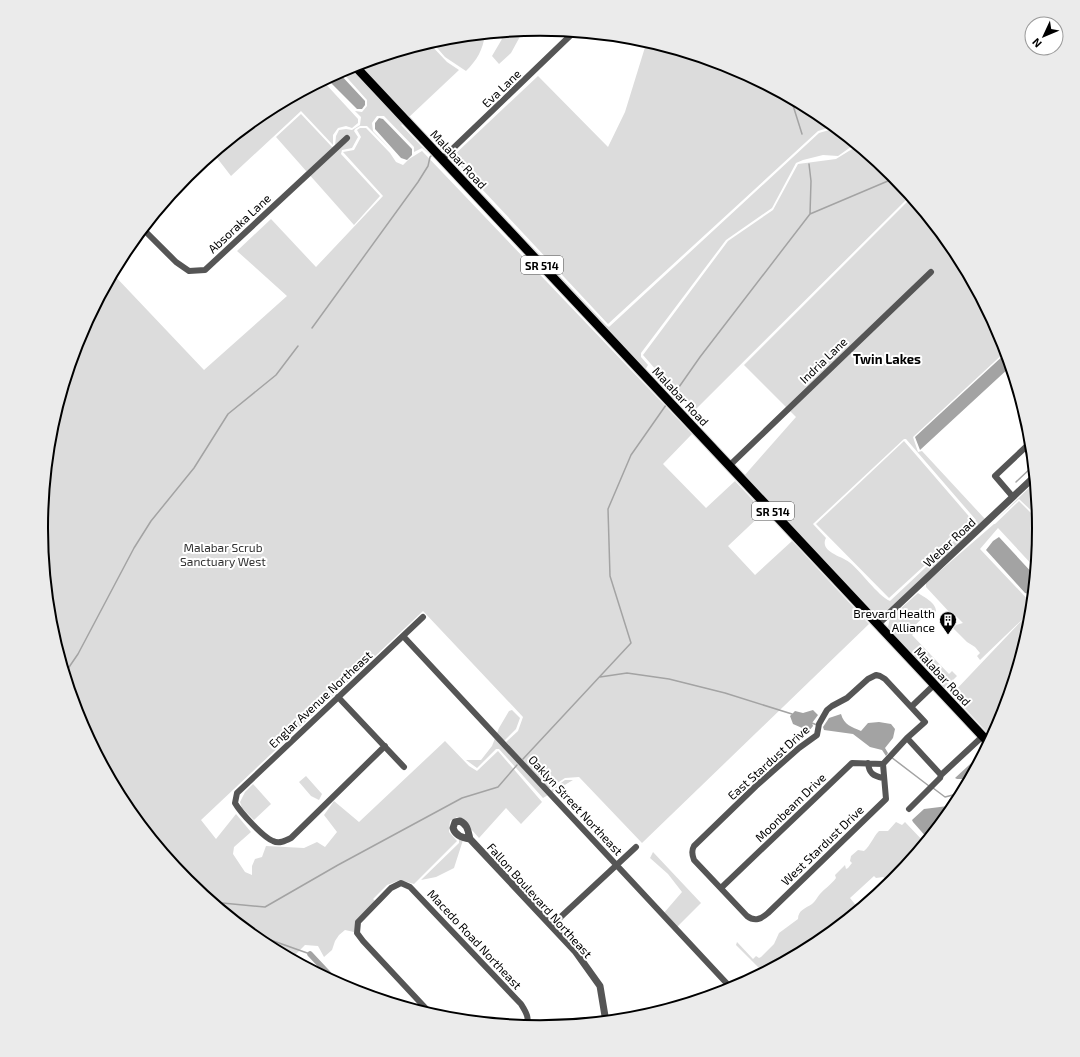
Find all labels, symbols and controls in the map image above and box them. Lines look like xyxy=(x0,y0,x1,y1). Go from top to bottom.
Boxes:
north arrow xyxy=(1024,16,1064,56)
text: N xyxy=(1029,36,1044,51)
street label: Eva Lane xyxy=(479,66,523,110)
street label: Malabar Road xyxy=(428,127,490,191)
street label: Absoraka Lane xyxy=(205,191,273,255)
road number: SR 514 xyxy=(521,256,563,274)
street label: Indria Lane xyxy=(796,334,850,386)
district label: Twin Lakes xyxy=(853,351,921,367)
street label: Malabar Road xyxy=(650,364,712,428)
road number: SR 514 xyxy=(752,502,794,520)
street label: Weber Road xyxy=(920,514,978,570)
park label: Malabar Scrub Sanctuary West xyxy=(180,540,266,568)
place label: Brevard Health Alliance xyxy=(853,606,935,634)
building icon: Brevard Health Alliance xyxy=(938,610,958,635)
street label: Malabar Road xyxy=(912,644,974,708)
street label: Englar Avenue Northeast xyxy=(266,647,375,750)
street label: East Stardust Drive xyxy=(724,722,812,802)
street label: Oaklyn Street Northeast xyxy=(526,752,626,858)
street label: Moonbeam Drive xyxy=(752,770,828,844)
street label: West Stardust Drive xyxy=(778,802,866,888)
street label: Fallon Boulevard Northeast xyxy=(485,840,596,961)
street label: Macedo Road Northeast xyxy=(425,886,525,992)

